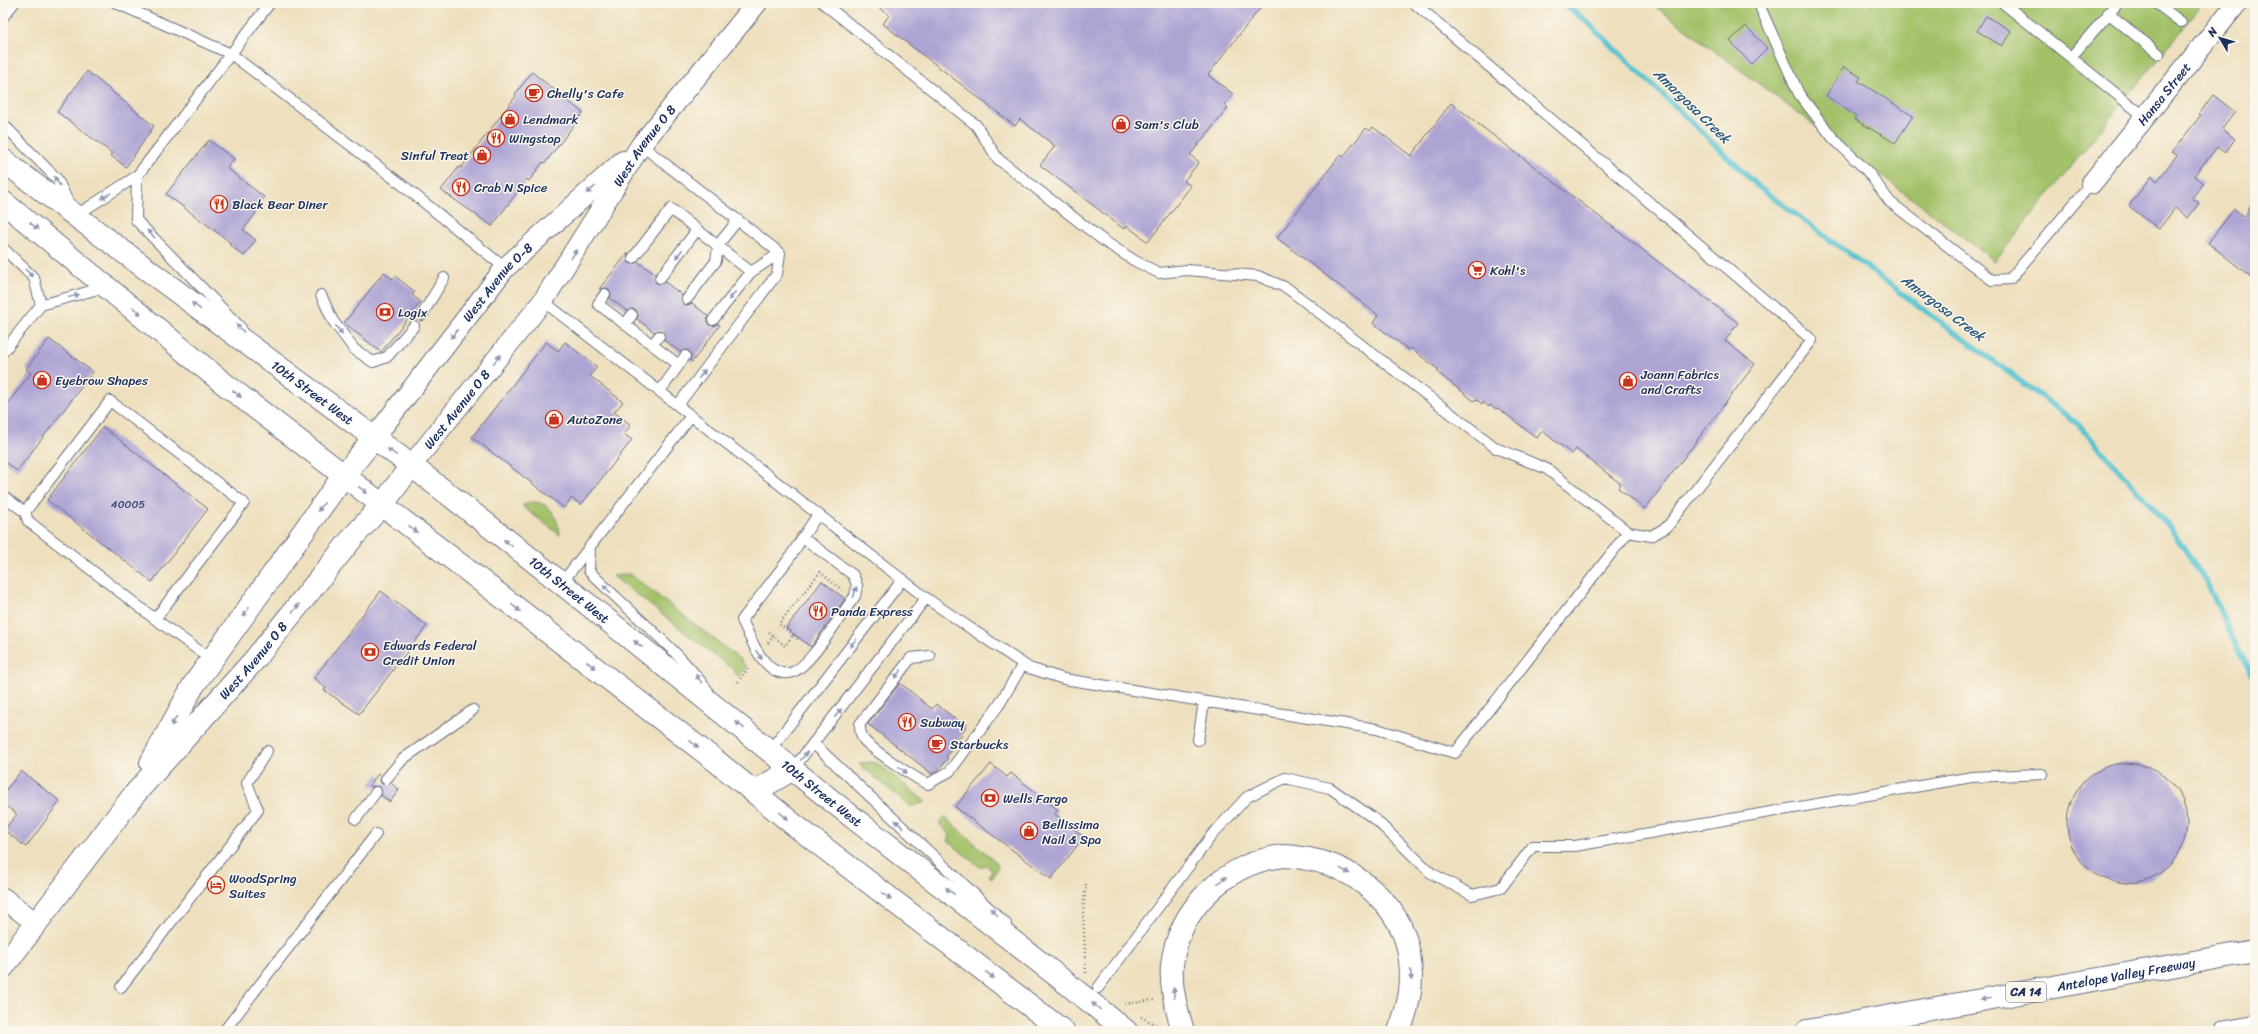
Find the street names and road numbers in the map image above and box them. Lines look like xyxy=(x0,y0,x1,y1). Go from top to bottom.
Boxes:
street label: Hansa Street xyxy=(2131,57,2197,131)
street label: West Avenue O 8 xyxy=(606,99,682,191)
street label: West Avenue O-8 xyxy=(456,236,538,327)
street label: 10th Street West xyxy=(266,354,359,431)
street label: West Avenue O 8 xyxy=(417,364,496,454)
street label: 10th Street West xyxy=(524,550,615,629)
street label: West Avenue O 8 xyxy=(213,616,293,705)
street label: 10th Street West xyxy=(776,753,868,833)
street label: Antelope Valley Freeway xyxy=(2054,950,2197,998)
road number: CA 14 xyxy=(2006,982,2046,1002)

